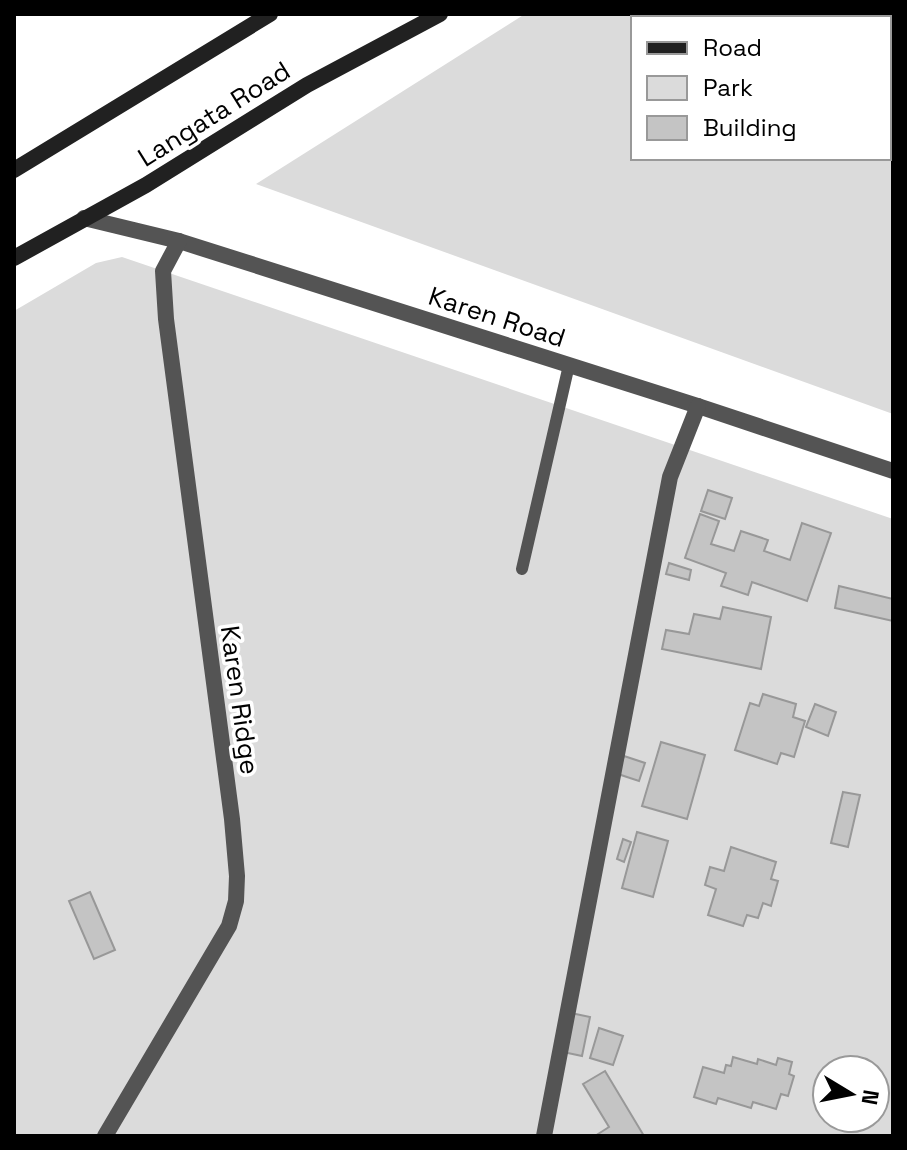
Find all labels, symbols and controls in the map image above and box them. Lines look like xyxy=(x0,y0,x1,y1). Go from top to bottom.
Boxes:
legend xyxy=(631,16,891,160)
text: Road xyxy=(703,32,762,63)
street label: Langata Road xyxy=(132,54,296,174)
text: Park xyxy=(703,72,753,103)
text: Building xyxy=(703,112,797,143)
street label: Karen Road xyxy=(424,279,570,355)
street label: Karen Ridge xyxy=(213,623,267,777)
north arrow xyxy=(811,1054,891,1134)
text: N xyxy=(856,1088,886,1107)

